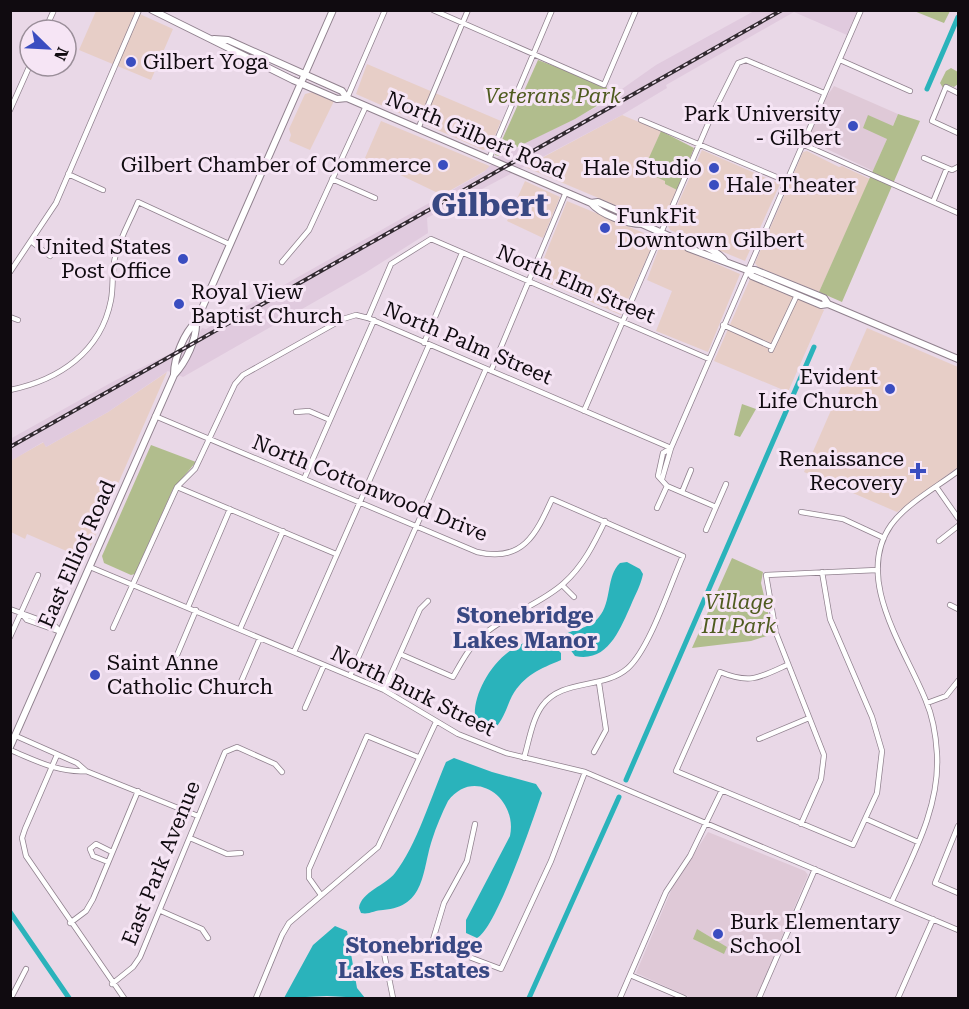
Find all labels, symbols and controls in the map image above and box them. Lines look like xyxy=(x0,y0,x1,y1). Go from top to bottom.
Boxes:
north arrow xyxy=(18,18,78,78)
text: N xyxy=(50,44,72,63)
place label: Gilbert Yoga xyxy=(143,50,269,74)
marker: Gilbert Yoga xyxy=(124,55,138,69)
park label: Veterans Park xyxy=(485,84,622,108)
street label: North Gilbert Road xyxy=(382,86,570,184)
place label: Park University - Gilbert xyxy=(684,102,842,150)
marker: Park University - Gilbert xyxy=(846,119,860,133)
place label: Gilbert Chamber of Commerce xyxy=(121,153,431,177)
place label: Hale Studio xyxy=(583,156,702,180)
marker: Gilbert Chamber of Commerce xyxy=(436,158,450,172)
marker: Hale Studio xyxy=(707,161,721,175)
place label: Hale Theater xyxy=(726,173,856,197)
marker: Hale Theater xyxy=(707,178,721,192)
district label: Gilbert xyxy=(431,185,549,224)
place label: FunkFit Downtown Gilbert xyxy=(617,204,804,252)
marker: FunkFit Downtown Gilbert xyxy=(598,221,612,235)
place label: United States Post Office xyxy=(35,235,171,283)
street label: North Elm Street xyxy=(493,240,659,328)
marker: United States Post Office xyxy=(176,252,190,266)
place label: Royal View Baptist Church xyxy=(191,280,343,328)
marker: Royal View Baptist Church xyxy=(172,297,186,311)
street label: North Palm Street xyxy=(380,297,556,389)
place label: Evident Life Church xyxy=(758,365,878,413)
marker: Evident Life Church xyxy=(883,382,897,396)
street label: North Cottonwood Drive xyxy=(249,430,491,546)
place label: Renaissance Recovery xyxy=(779,447,905,495)
marker: Renaissance Recovery xyxy=(909,462,927,480)
street label: East Elliot Road xyxy=(34,476,120,631)
park label: Village III Park xyxy=(701,590,777,638)
district label: Stonebridge Lakes Manor xyxy=(453,603,597,653)
street label: North Burk Street xyxy=(327,641,499,741)
place label: Saint Anne Catholic Church xyxy=(107,651,273,699)
marker: Saint Anne Catholic Church xyxy=(88,668,102,682)
street label: East Park Avenue xyxy=(117,777,205,949)
place label: Burk Elementary School xyxy=(730,910,901,958)
marker: Burk Elementary School xyxy=(711,927,725,941)
district label: Stonebridge Lakes Estates xyxy=(338,933,490,983)

